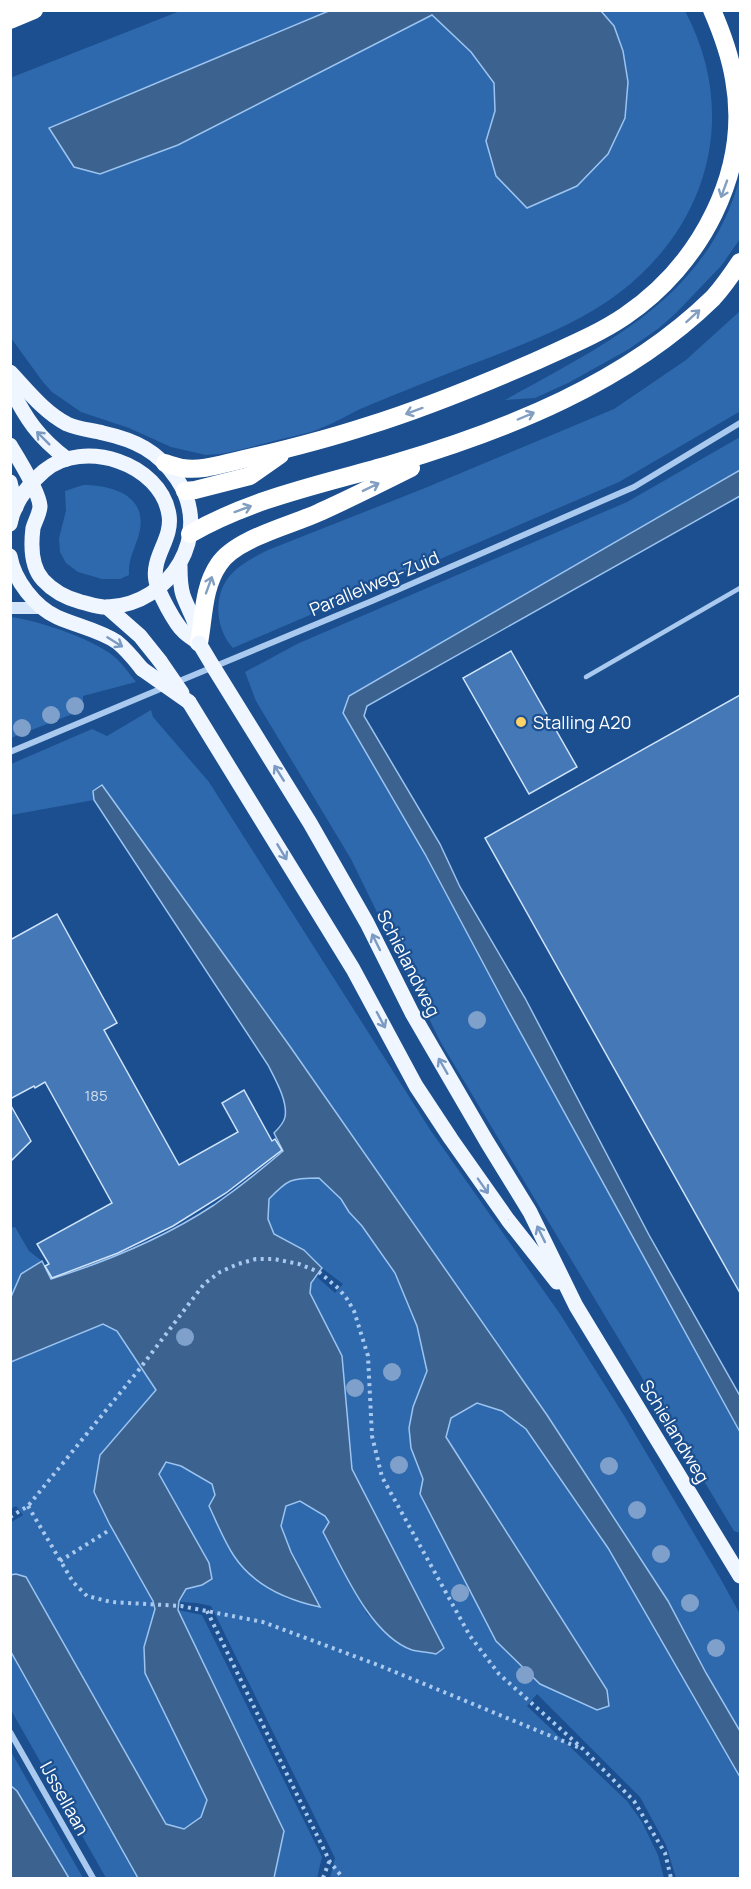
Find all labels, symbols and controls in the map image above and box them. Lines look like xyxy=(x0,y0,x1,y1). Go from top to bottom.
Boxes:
one-way arrow xyxy=(718,180,729,198)
one-way arrow xyxy=(685,309,700,323)
one-way arrow xyxy=(405,406,424,417)
one-way arrow xyxy=(517,410,535,421)
one-way arrow xyxy=(36,431,51,445)
one-way arrow xyxy=(361,481,379,493)
one-way arrow xyxy=(233,503,252,514)
street label: Parallelweg-Zuid xyxy=(306,545,442,621)
one-way arrow xyxy=(204,576,215,595)
one-way arrow xyxy=(106,636,123,648)
place label: Stalling A20 xyxy=(533,710,632,734)
marker: Stalling A20 xyxy=(514,715,528,729)
one-way arrow xyxy=(273,765,285,782)
one-way arrow xyxy=(276,843,288,860)
street label: Schielandweg xyxy=(372,906,446,1020)
one-way arrow xyxy=(370,934,382,952)
one-way arrow xyxy=(375,1011,387,1028)
one-way arrow xyxy=(436,1058,448,1075)
house number: 185 xyxy=(84,1085,108,1106)
one-way arrow xyxy=(477,1177,489,1193)
one-way arrow xyxy=(535,1226,547,1244)
street label: Schielandweg xyxy=(635,1375,715,1487)
street label: IJssellaan xyxy=(35,1757,95,1839)

